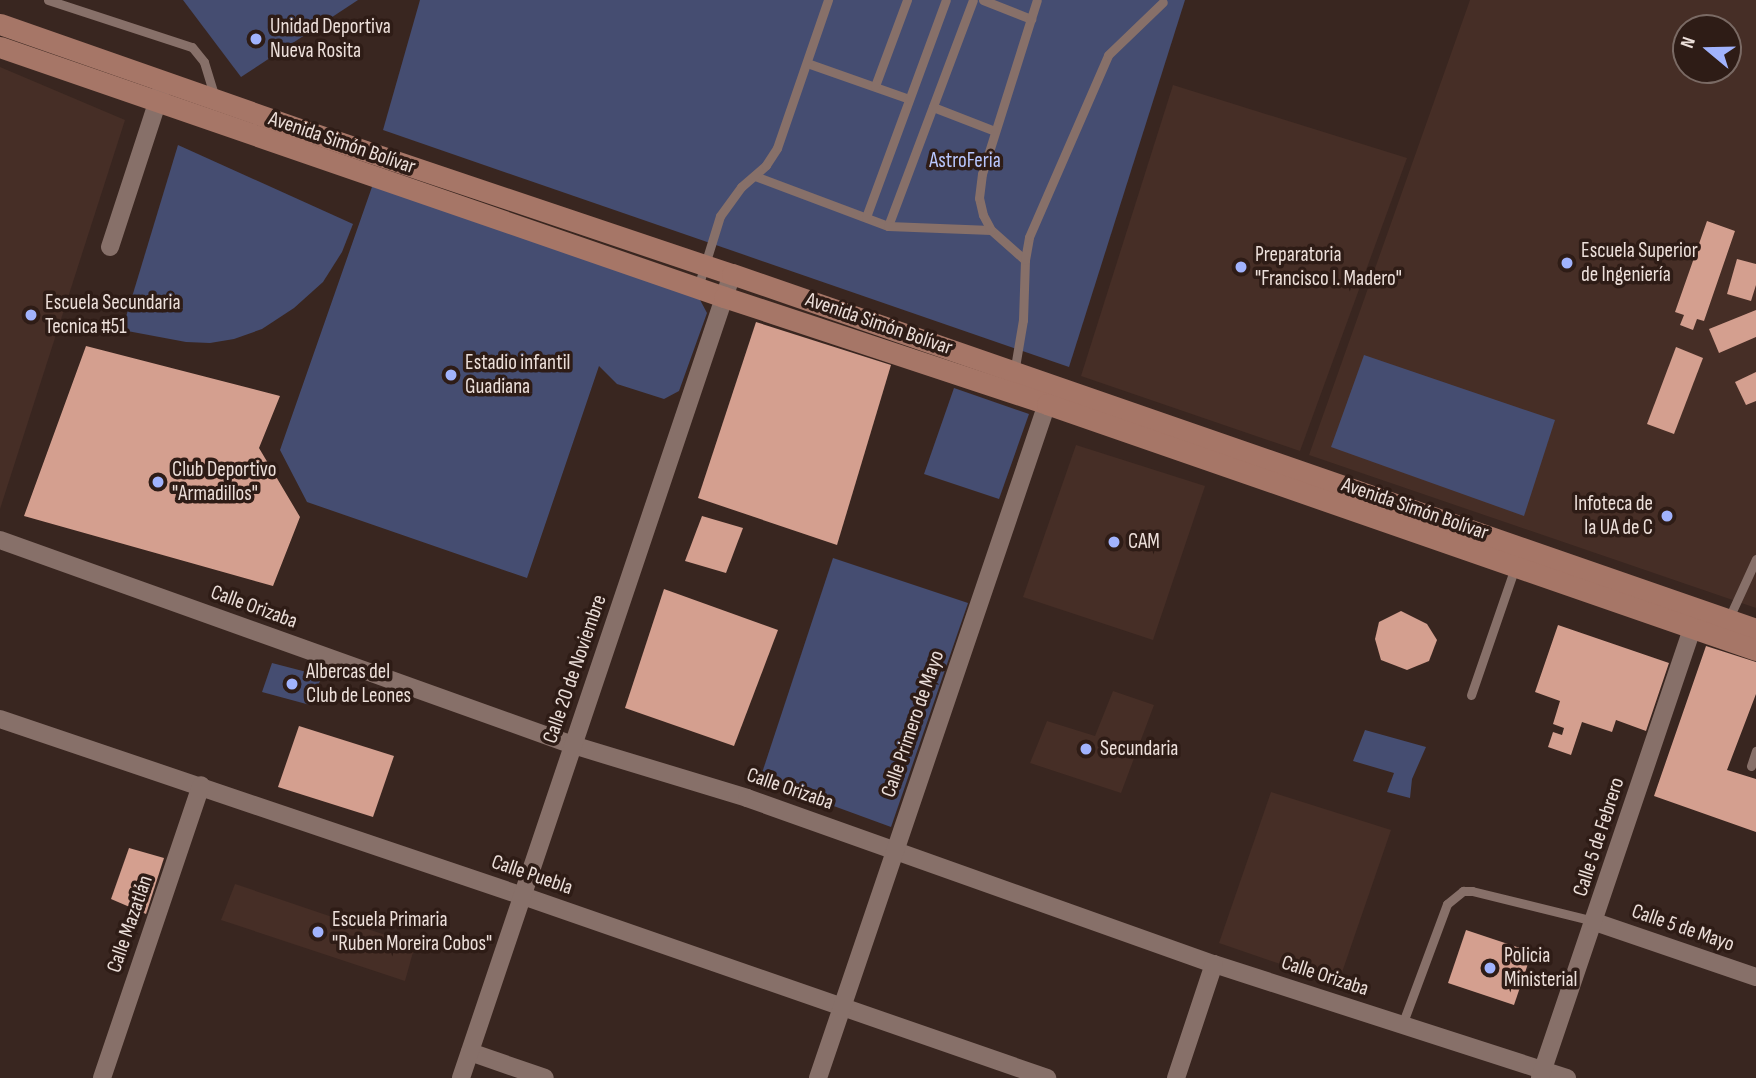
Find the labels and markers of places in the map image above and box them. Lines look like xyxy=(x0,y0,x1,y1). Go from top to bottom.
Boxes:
place label: Unidad Deportiva Nueva Rosita xyxy=(270,14,391,64)
marker: Unidad Deportiva Nueva Rosita xyxy=(248,31,264,47)
place label: Escuela Superior de Ingeniería xyxy=(1581,238,1698,288)
place label: Preparatoria "Francisco I. Madero" xyxy=(1255,242,1402,292)
marker: Escuela Superior de Ingeniería xyxy=(1559,255,1575,271)
marker: Preparatoria "Francisco I. Madero" xyxy=(1233,259,1249,275)
place label: Escuela Secundaria Tecnica #51 xyxy=(45,290,181,340)
marker: Escuela Secundaria Tecnica #51 xyxy=(23,307,39,323)
place label: Estadio infantil Guadiana xyxy=(465,350,570,400)
marker: Estadio infantil Guadiana xyxy=(443,367,459,383)
place label: Club Deportivo "Armadillos" xyxy=(172,457,276,507)
marker: Club Deportivo "Armadillos" xyxy=(150,474,166,490)
place label: Infoteca de la UA de C xyxy=(1574,491,1653,541)
marker: Infoteca de la UA de C xyxy=(1659,508,1675,524)
place label: CAM xyxy=(1128,529,1160,555)
marker: CAM xyxy=(1106,534,1122,550)
place label: Albercas del Club de Leones xyxy=(306,659,411,709)
marker: Albercas del Club de Leones xyxy=(284,676,300,692)
place label: Secundaria xyxy=(1100,736,1178,762)
marker: Secundaria xyxy=(1078,741,1094,757)
place label: Escuela Primaria "Ruben Moreira Cobos" xyxy=(332,907,492,957)
marker: Escuela Primaria "Ruben Moreira Cobos" xyxy=(310,924,326,940)
place label: Policia Ministerial xyxy=(1504,943,1577,993)
marker: Policia Ministerial xyxy=(1482,960,1498,976)

